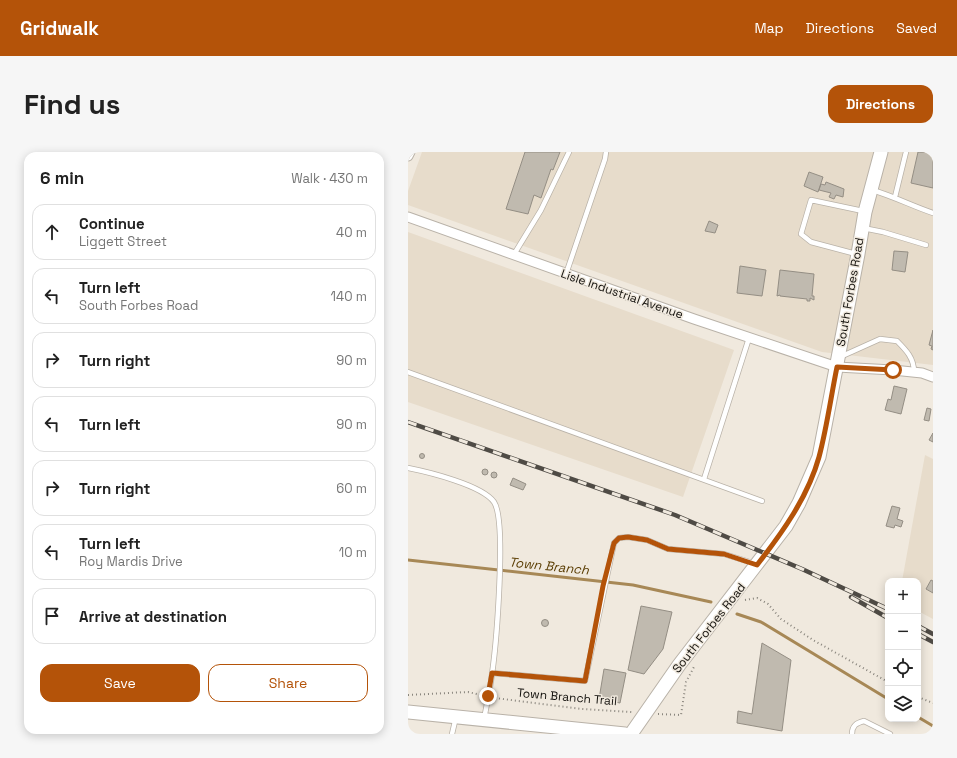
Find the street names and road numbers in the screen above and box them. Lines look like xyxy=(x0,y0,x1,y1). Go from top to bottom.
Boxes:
street label: South Forbes Road xyxy=(833,236,867,348)
street label: Lisle Industrial Avenue xyxy=(559,265,685,323)
street label: South Forbes Road xyxy=(669,580,749,676)
street label: Town Branch Trail xyxy=(516,685,618,709)

